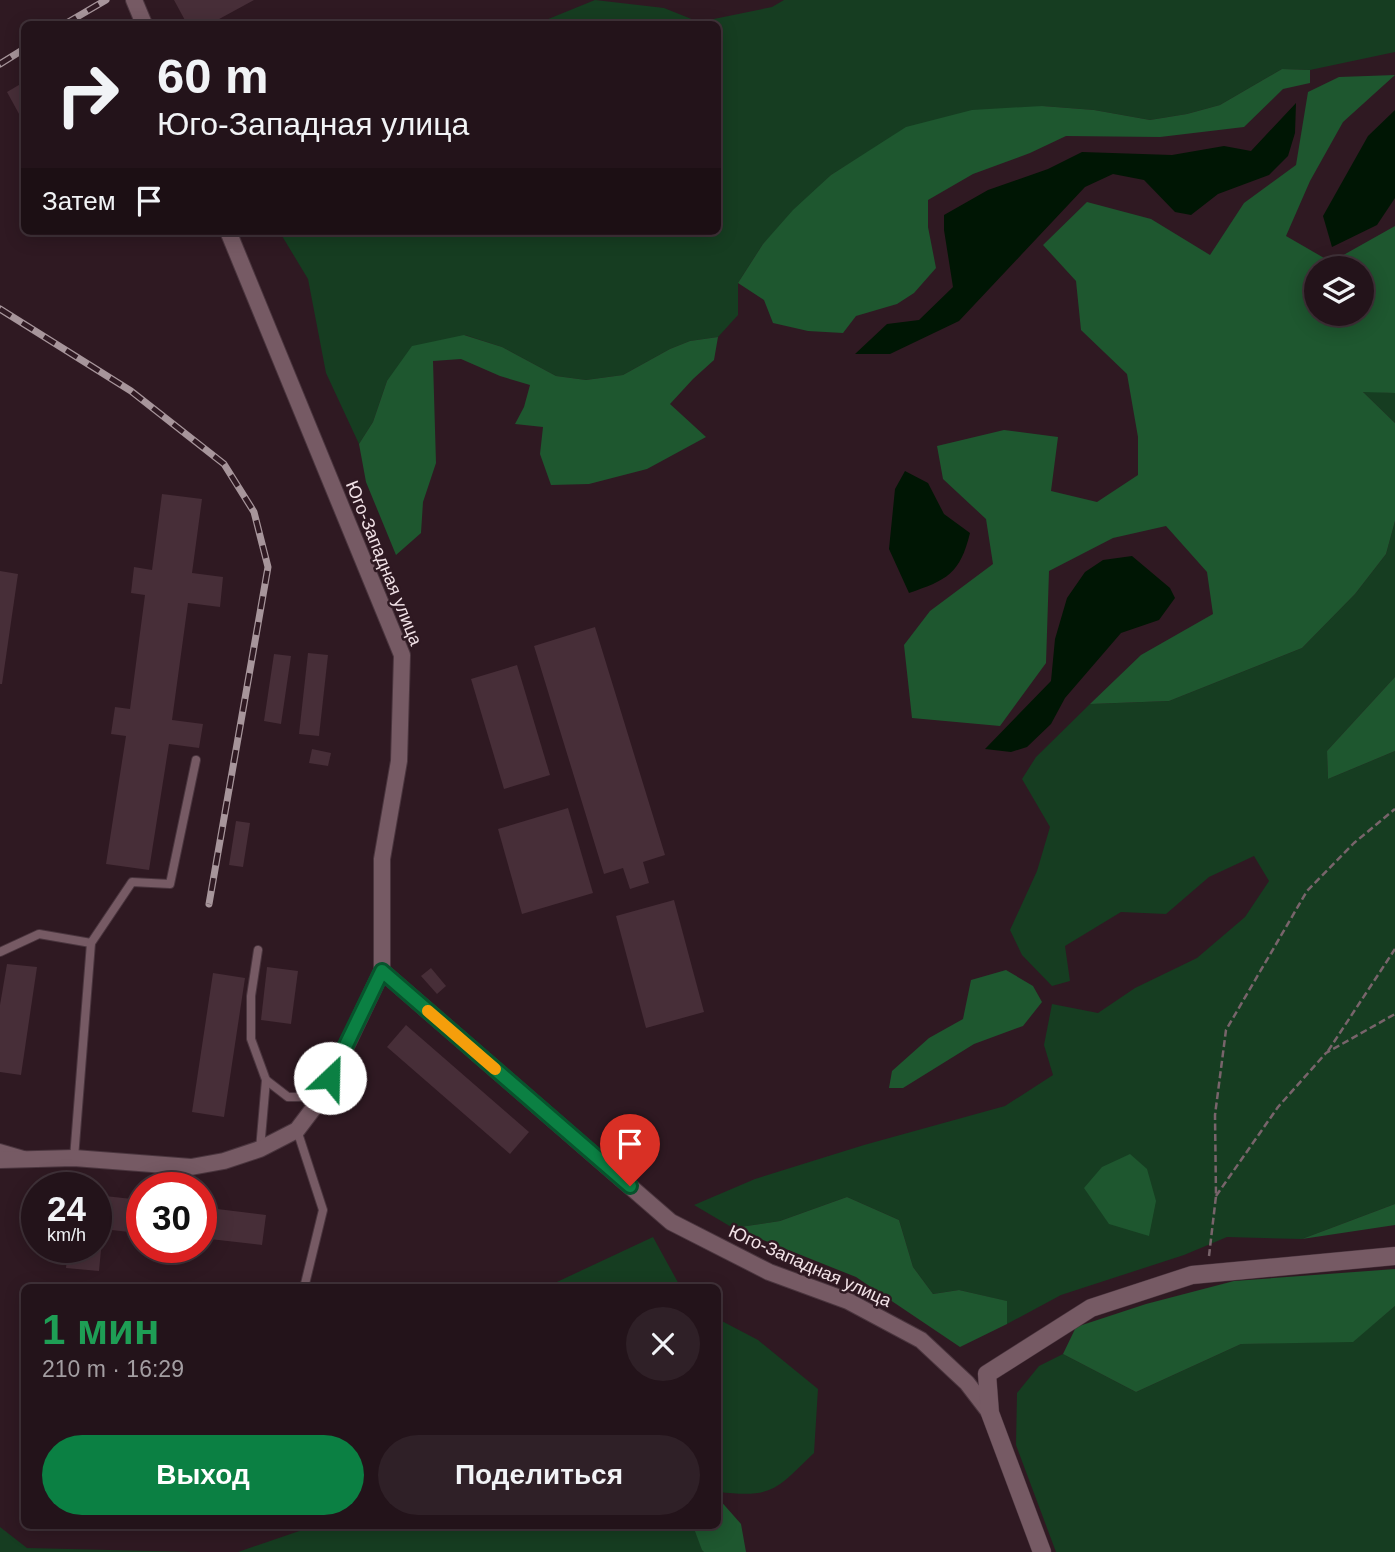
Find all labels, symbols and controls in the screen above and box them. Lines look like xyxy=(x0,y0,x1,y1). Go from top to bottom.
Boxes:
icon: right xyxy=(42,49,133,140)
text: 60 m xyxy=(157,49,269,103)
text: Юго-Западная улица xyxy=(157,106,469,142)
icon: arrive xyxy=(130,182,168,220)
text: Затем xyxy=(42,186,116,216)
map controls xyxy=(1304,256,1374,326)
button: layers xyxy=(1304,256,1374,326)
street label: Юго-Западная улица xyxy=(342,478,427,649)
position arrow xyxy=(293,1041,367,1115)
pin xyxy=(600,1114,660,1186)
icon: arrive xyxy=(611,1125,649,1163)
speed limit sign: 30 xyxy=(126,1172,217,1263)
text: 24 xyxy=(47,1189,86,1228)
street label: Юго-Западная улица xyxy=(726,1221,895,1311)
text: km/h xyxy=(47,1225,86,1245)
text: 1 мин xyxy=(42,1306,159,1353)
button: close xyxy=(626,1307,700,1381)
text: 210 m · 16:29 xyxy=(42,1356,184,1382)
button: Выход xyxy=(42,1435,364,1515)
button: Поделиться xyxy=(378,1435,700,1515)

